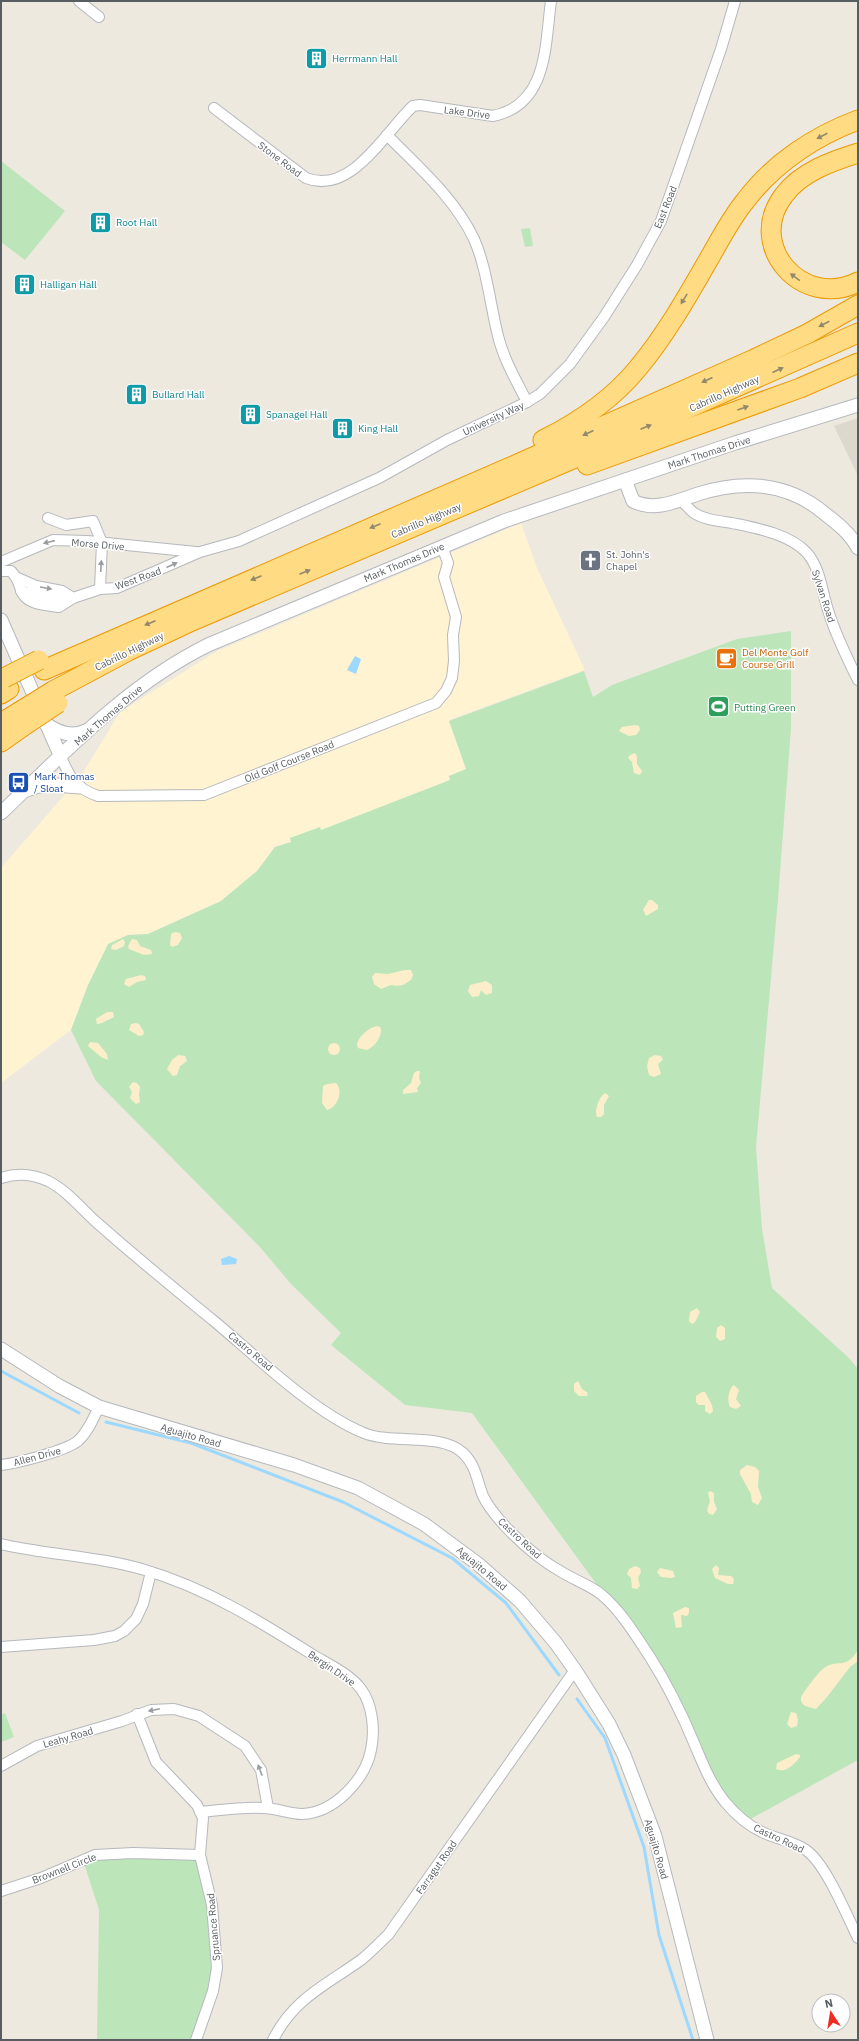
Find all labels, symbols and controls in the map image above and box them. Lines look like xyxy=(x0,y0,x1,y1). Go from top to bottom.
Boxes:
building icon: Herrmann Hall xyxy=(303,45,329,71)
place label: Herrmann Hall xyxy=(332,52,398,65)
street label: Lake Drive xyxy=(443,103,491,122)
one-way arrow xyxy=(817,133,828,139)
street label: Stone Road xyxy=(255,139,304,180)
street label: East Road xyxy=(651,184,680,230)
building icon: Root Hall xyxy=(88,209,114,235)
place label: Root Hall xyxy=(116,216,157,229)
building icon: Halligan Hall xyxy=(11,271,37,297)
one-way arrow xyxy=(790,273,800,281)
place label: Halligan Hall xyxy=(40,278,97,291)
one-way arrow xyxy=(681,294,688,305)
one-way arrow xyxy=(818,321,830,328)
one-way arrow xyxy=(772,367,783,373)
street label: Cabrillo Highway xyxy=(687,372,761,415)
one-way arrow xyxy=(701,377,712,383)
building icon: Bullard Hall xyxy=(124,381,150,407)
place label: Bullard Hall xyxy=(152,388,205,401)
street label: University Way xyxy=(460,399,526,438)
building icon: Spanagel Hall xyxy=(237,401,263,427)
one-way arrow xyxy=(737,405,749,411)
place label: Spanagel Hall xyxy=(266,408,328,421)
building icon: King Hall xyxy=(330,415,356,441)
place label: King Hall xyxy=(358,422,398,435)
one-way arrow xyxy=(640,424,652,430)
one-way arrow xyxy=(582,430,593,436)
street label: Mark Thomas Drive xyxy=(666,433,753,472)
street label: Cabrillo Highway xyxy=(389,500,463,541)
one-way arrow xyxy=(369,523,381,529)
street label: Morse Drive xyxy=(71,536,126,553)
one-way arrow xyxy=(43,539,55,545)
street label: Mark Thomas Drive xyxy=(362,539,447,585)
church icon: St. John's Chapel xyxy=(577,547,603,573)
place label: St. John's Chapel xyxy=(606,548,650,573)
one-way arrow xyxy=(97,560,104,572)
one-way arrow xyxy=(166,562,178,568)
street label: West Road xyxy=(113,564,163,593)
street label: Sylvan Road xyxy=(809,568,838,624)
one-way arrow xyxy=(299,569,310,575)
one-way arrow xyxy=(249,575,261,581)
one-way arrow xyxy=(40,585,52,591)
one-way arrow xyxy=(144,620,155,626)
street label: Cabrillo Highway xyxy=(93,629,166,674)
cafe icon: Del Monte Golf Course Grill xyxy=(713,645,739,671)
place label: Del Monte Golf Course Grill xyxy=(742,646,809,671)
street label: Mark Thomas Drive xyxy=(72,682,146,749)
sports icon: Putting Green xyxy=(706,694,732,720)
place label: Putting Green xyxy=(734,701,796,714)
street label: Old Golf Course Road xyxy=(242,738,336,785)
bus stop icon: Mark Thomas / Sloat xyxy=(6,769,32,795)
place label: Mark Thomas / Sloat xyxy=(34,770,95,795)
street label: Castro Road xyxy=(226,1329,276,1374)
street label: Aguajito Road xyxy=(159,1421,222,1450)
street label: Allen Drive xyxy=(12,1444,63,1469)
street label: Castro Road xyxy=(495,1515,544,1562)
street label: Aguajito Road xyxy=(454,1543,510,1593)
street label: Bergin Drive xyxy=(305,1648,358,1689)
one-way arrow xyxy=(148,1708,160,1714)
street label: Leahy Road xyxy=(42,1724,95,1751)
one-way arrow xyxy=(257,1763,263,1775)
street label: Aguajito Road xyxy=(642,1818,671,1881)
street label: Castro Road xyxy=(751,1821,806,1856)
street label: Farragut Road xyxy=(413,1838,460,1897)
street label: Brownell Circle xyxy=(30,1850,99,1887)
street label: Spruance Road xyxy=(204,1893,223,1961)
north arrow xyxy=(811,1993,851,2033)
text: N xyxy=(824,1996,834,2011)

